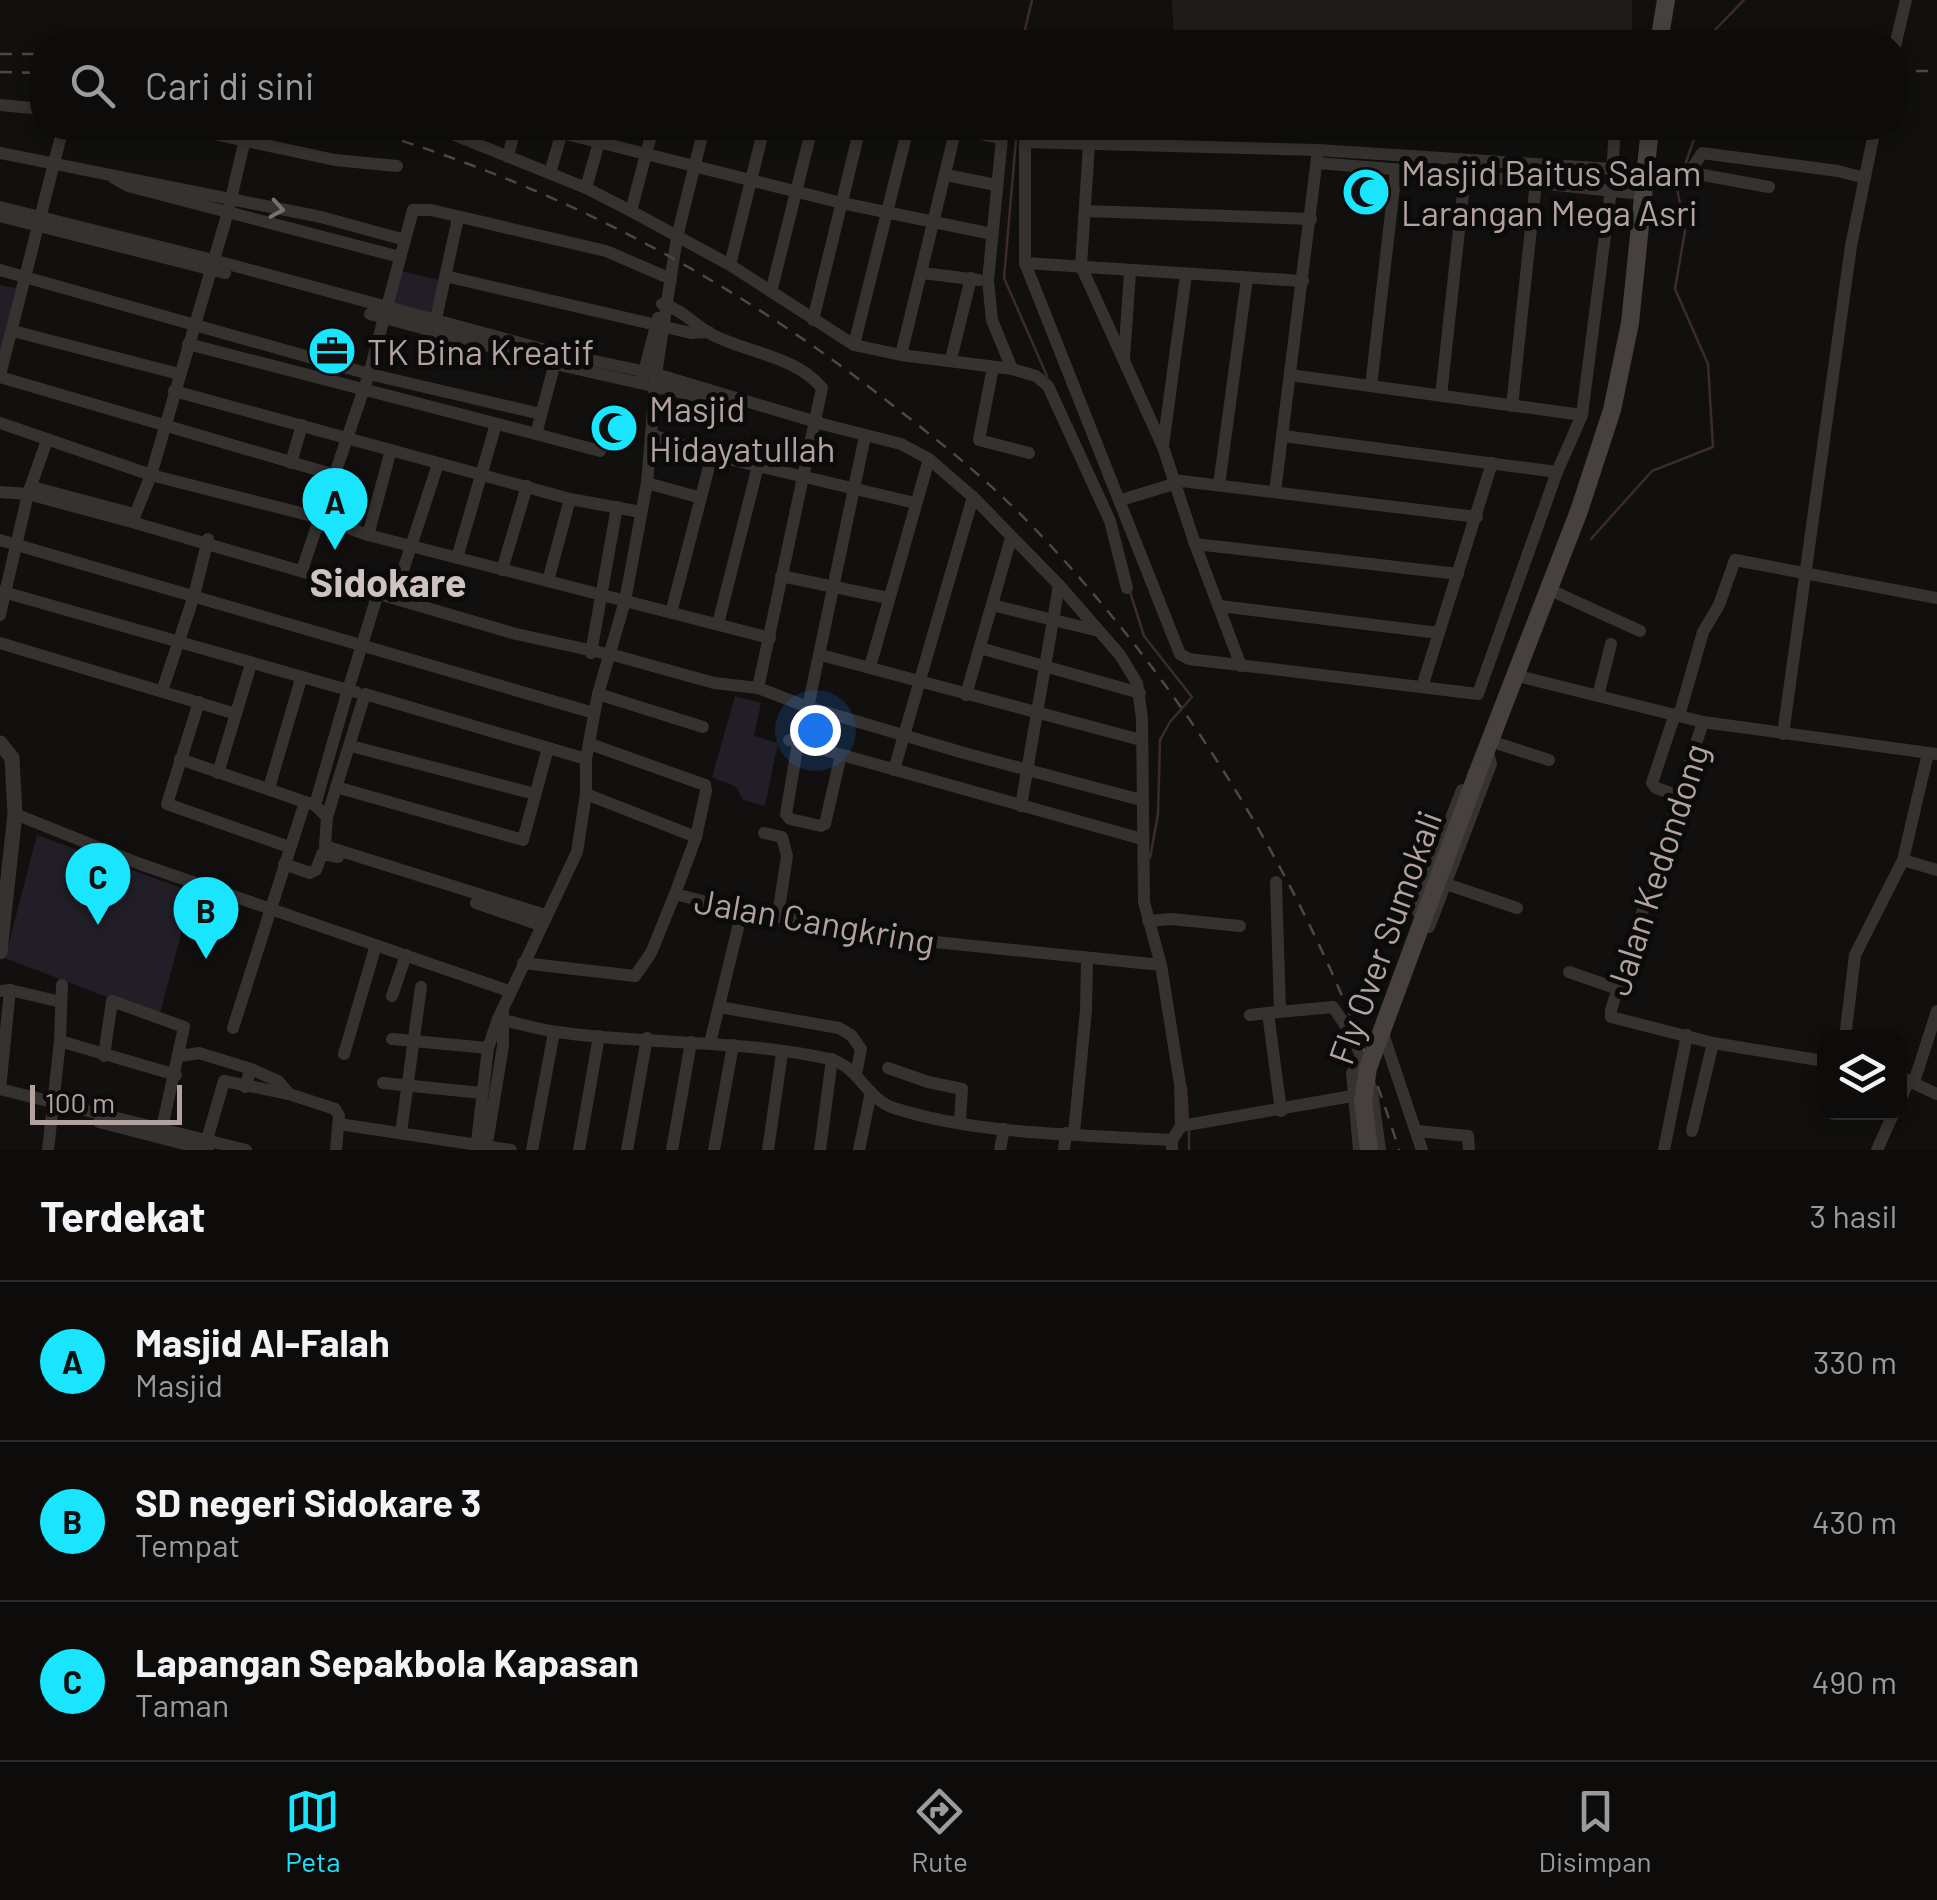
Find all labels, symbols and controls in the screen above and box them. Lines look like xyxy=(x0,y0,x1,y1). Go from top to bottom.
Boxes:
search box xyxy=(30,30,1907,140)
icon: search xyxy=(65,58,120,113)
text: Cari di sini xyxy=(145,62,315,108)
place label: Masjid Baitus Salam Larangan Mega Asri xyxy=(1401,151,1701,233)
mosque icon: Masjid Baitus Salam Larangan Mega Asri xyxy=(1340,166,1392,218)
one-way arrow xyxy=(268,197,285,218)
office icon: TK Bina Kreatif xyxy=(306,325,358,377)
place label: TK Bina Kreatif xyxy=(367,330,594,372)
place label: Masjid Hidayatullah xyxy=(649,387,835,469)
mosque icon: Masjid Hidayatullah xyxy=(588,402,640,454)
pin: A xyxy=(302,468,368,550)
district label: Sidokare xyxy=(309,557,467,605)
your location xyxy=(790,705,841,756)
street label: Jalan Kedondong xyxy=(1596,738,1716,1000)
street label: Fly Over Sumokali xyxy=(1319,805,1449,1069)
pin: C xyxy=(66,842,130,925)
pin: B xyxy=(174,876,238,959)
street label: Jalan Cangkring xyxy=(692,878,938,962)
map controls xyxy=(1817,1030,1907,1120)
button: layers xyxy=(1817,1030,1907,1120)
scale bar xyxy=(30,1080,182,1124)
text: 100 m xyxy=(45,1085,115,1119)
text: Terdekat xyxy=(40,1190,205,1240)
text: 3 hasil xyxy=(1810,1196,1897,1234)
text: Masjid Al-Falah xyxy=(135,1319,390,1365)
text: A xyxy=(62,1342,83,1380)
text: 330 m xyxy=(1813,1342,1897,1380)
text: Masjid xyxy=(135,1365,223,1403)
text: SD negeri Sidokare 3 xyxy=(135,1479,481,1525)
text: B xyxy=(63,1502,82,1540)
text: 430 m xyxy=(1812,1502,1897,1540)
text: Tempat xyxy=(135,1525,240,1563)
text: Lapangan Sepakbola Kapasan xyxy=(135,1639,639,1685)
text: C xyxy=(63,1662,82,1700)
text: 490 m xyxy=(1812,1662,1897,1700)
text: Taman xyxy=(135,1685,229,1723)
tab: Peta xyxy=(285,1784,341,1878)
tab: Rute xyxy=(911,1784,968,1878)
tab: Disimpan xyxy=(1539,1784,1652,1878)

